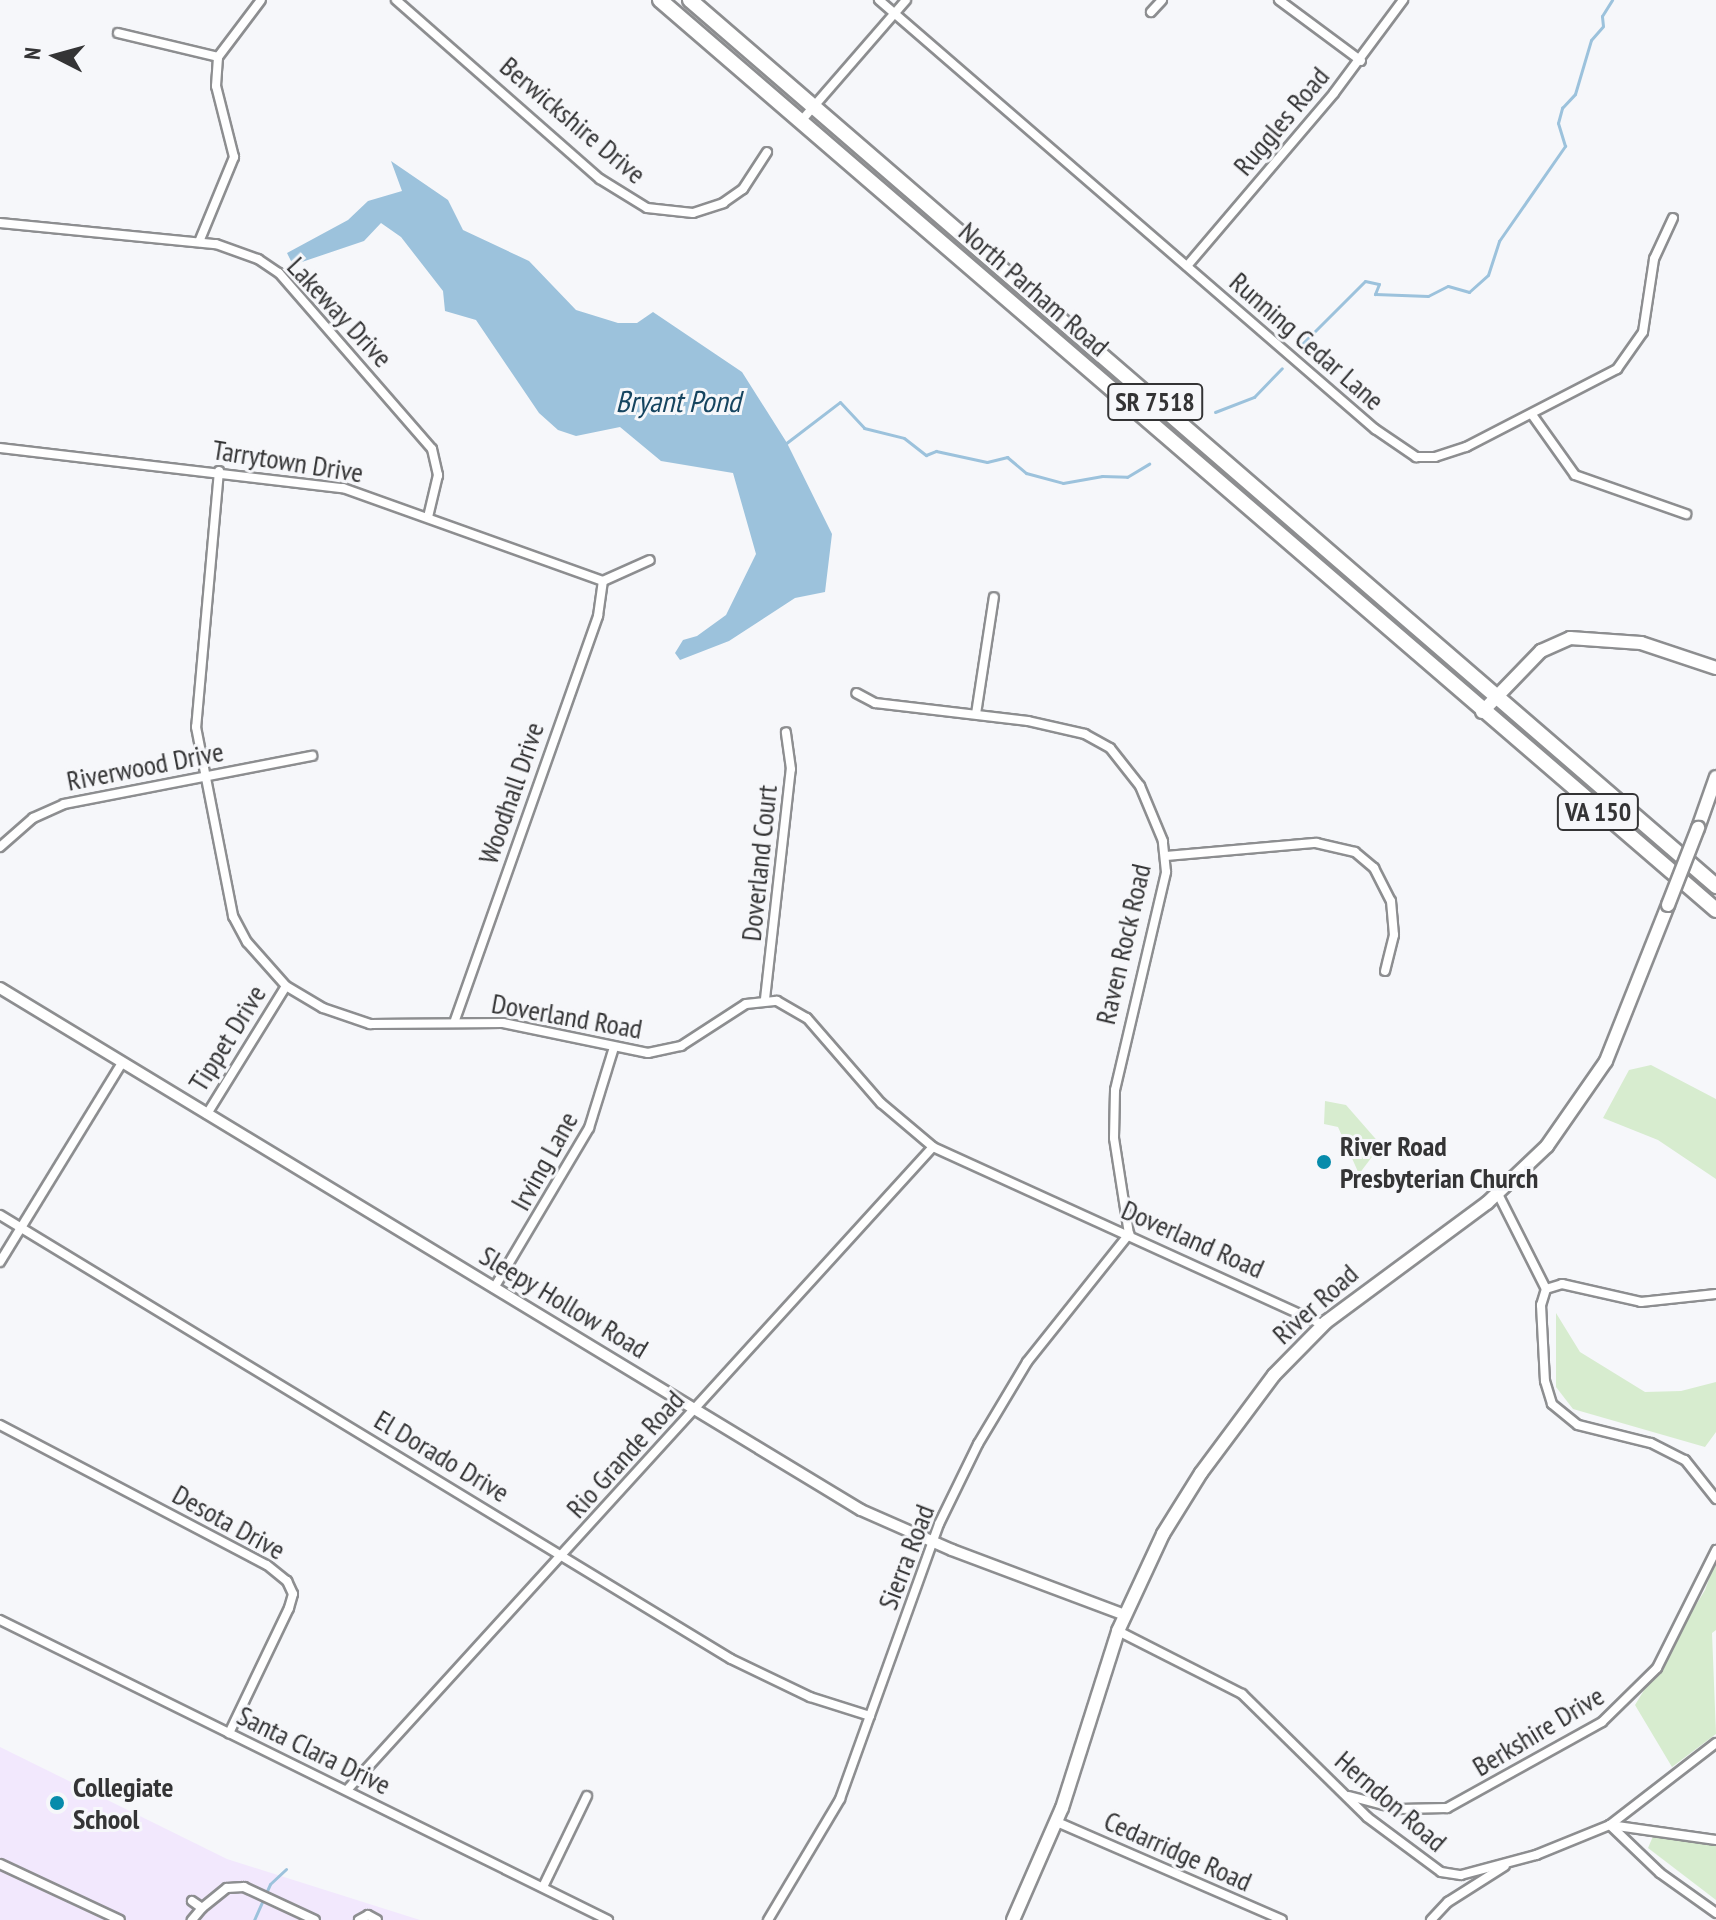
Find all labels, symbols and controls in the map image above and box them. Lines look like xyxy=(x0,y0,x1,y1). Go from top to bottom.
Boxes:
north arrow xyxy=(16,16,96,96)
text: N xyxy=(18,46,47,61)
street label: Berwickshire Drive xyxy=(493,49,653,191)
street label: Ruggles Road xyxy=(1226,60,1336,182)
street label: North Parham Road xyxy=(952,215,1116,363)
street label: Lakeway Drive xyxy=(280,250,400,374)
street label: Running Cedar Lane xyxy=(1223,265,1391,417)
road number: SR 7518 xyxy=(1107,380,1203,424)
water label: Bryant Pond xyxy=(615,383,741,419)
street label: Tarrytown Drive xyxy=(210,433,366,489)
street label: Woodhall Drive xyxy=(471,718,551,868)
street label: Riverwood Drive xyxy=(64,734,226,798)
street label: Doverland Court xyxy=(734,783,784,943)
road number: VA 150 xyxy=(1556,790,1640,834)
street label: Raven Rock Road xyxy=(1088,860,1158,1028)
street label: Tippet Drive xyxy=(181,979,273,1097)
street label: Doverland Road xyxy=(489,986,645,1046)
street label: Irving Lane xyxy=(503,1106,585,1216)
place label: River Road Presbyterian Church xyxy=(1340,1129,1539,1195)
marker: River Road Presbyterian Church xyxy=(1315,1153,1333,1171)
street label: Doverland Road xyxy=(1117,1193,1269,1285)
street label: Sleepy Hollow Road xyxy=(473,1238,655,1366)
street label: River Road xyxy=(1265,1257,1365,1351)
street label: Rio Grande Road xyxy=(559,1383,691,1525)
street label: El Dorado Drive xyxy=(369,1403,515,1509)
street label: Desota Drive xyxy=(167,1477,291,1567)
street label: Sierra Road xyxy=(871,1500,941,1614)
street label: Berkshire Drive xyxy=(1466,1679,1610,1783)
street label: Santa Clara Drive xyxy=(232,1698,396,1802)
street label: Herndon Road xyxy=(1328,1743,1454,1859)
place label: Collegiate School xyxy=(73,1770,173,1836)
marker: Collegiate School xyxy=(48,1794,66,1812)
street label: Cedarridge Road xyxy=(1099,1804,1257,1898)

